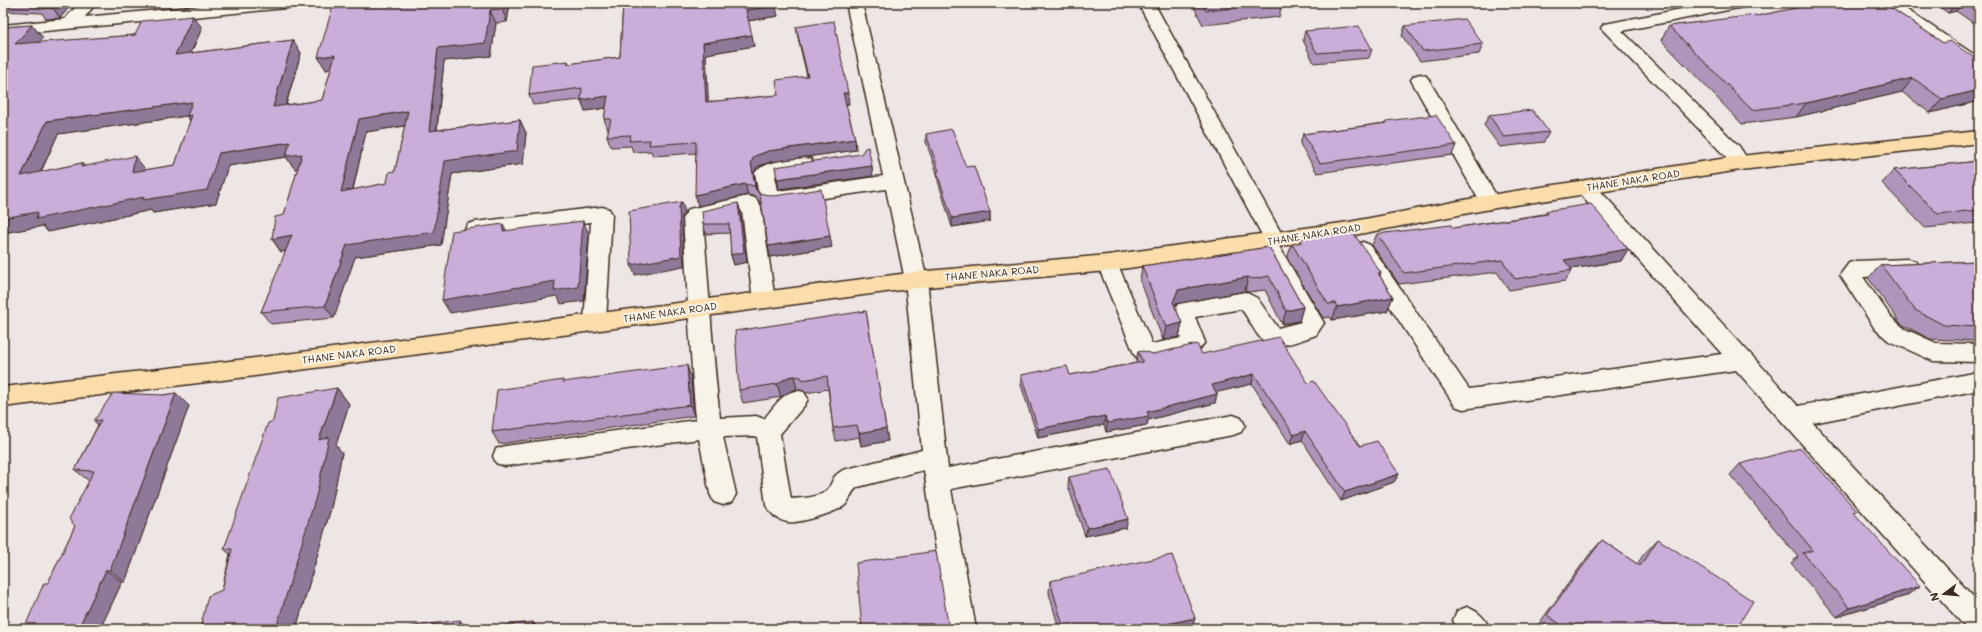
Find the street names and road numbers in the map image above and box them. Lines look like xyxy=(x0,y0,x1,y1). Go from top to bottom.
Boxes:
street label: THANE NAKA ROAD xyxy=(1585,166,1681,194)
street label: THANE NAKA ROAD xyxy=(1266,220,1362,248)
street label: THANE NAKA ROAD xyxy=(944,262,1040,284)
street label: THANE NAKA ROAD xyxy=(622,298,718,326)
street label: THANE NAKA ROAD xyxy=(301,341,397,367)

